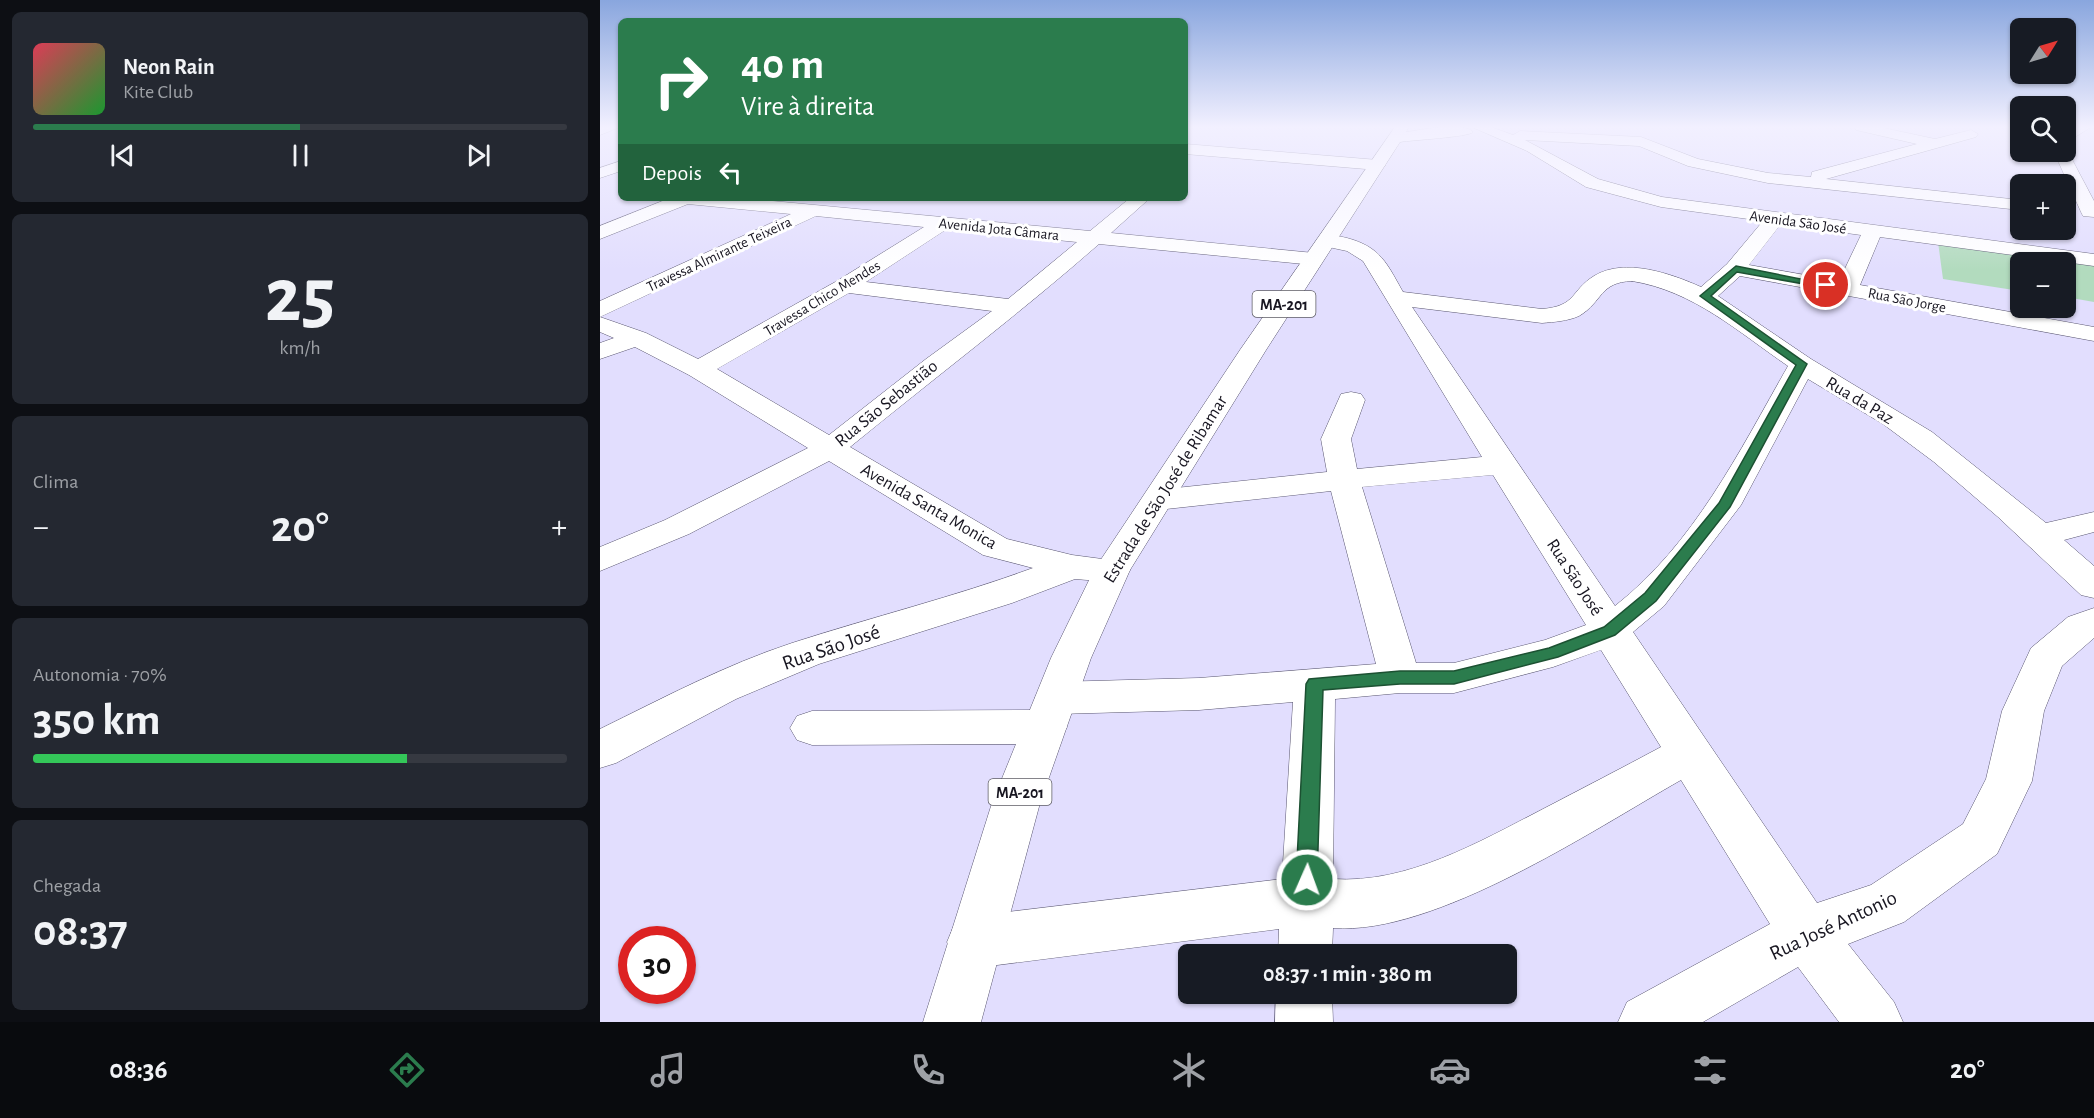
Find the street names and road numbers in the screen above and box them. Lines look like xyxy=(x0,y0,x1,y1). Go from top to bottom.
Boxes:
street label: Avenida São José xyxy=(1749,208,1847,237)
street label: Travessa Almirante Teixeira xyxy=(644,214,794,295)
street label: Avenida Jota Câmara xyxy=(938,216,1060,243)
street label: Travessa Chico Mendes xyxy=(762,258,883,339)
street label: Rua São Jorge xyxy=(1867,286,1947,315)
road number: MA-201 xyxy=(1252,291,1316,317)
street label: Rua São Sebastião xyxy=(832,357,941,450)
street label: Rua da Paz xyxy=(1823,374,1896,428)
street label: Estrada de São José de Ribamar xyxy=(1101,393,1231,586)
street label: Avenida Santa Monica xyxy=(857,461,1000,553)
street label: Rua São José xyxy=(1543,536,1605,619)
street label: Rua São José xyxy=(780,621,883,674)
road number: MA-201 xyxy=(988,779,1052,805)
street label: Rua José Antonio xyxy=(1766,887,1900,964)

